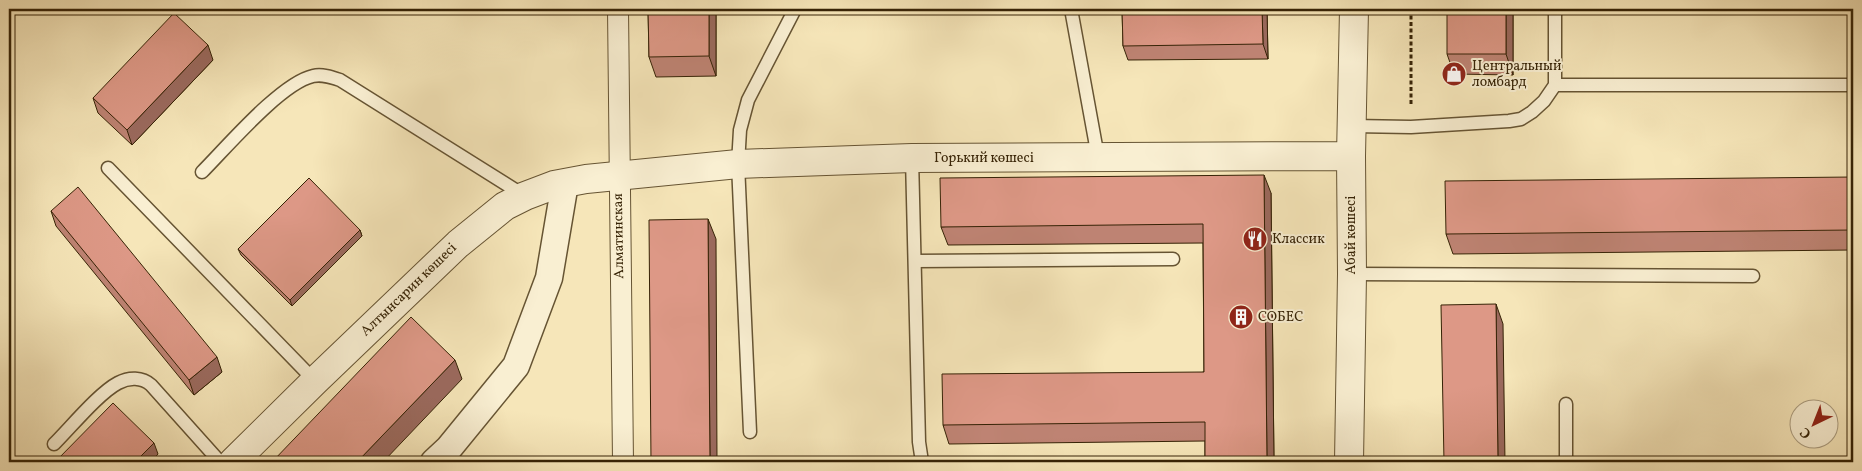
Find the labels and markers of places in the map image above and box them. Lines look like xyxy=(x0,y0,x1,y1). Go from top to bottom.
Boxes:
place label: Центральный ломбард xyxy=(1472,57,1562,92)
shop icon: Центральный ломбард xyxy=(1441,61,1467,87)
restaurant icon: Классик xyxy=(1242,226,1268,252)
place label: Классик xyxy=(1272,230,1325,249)
building icon: СОБЕС xyxy=(1228,304,1254,330)
place label: СОБЕС xyxy=(1258,308,1303,327)

